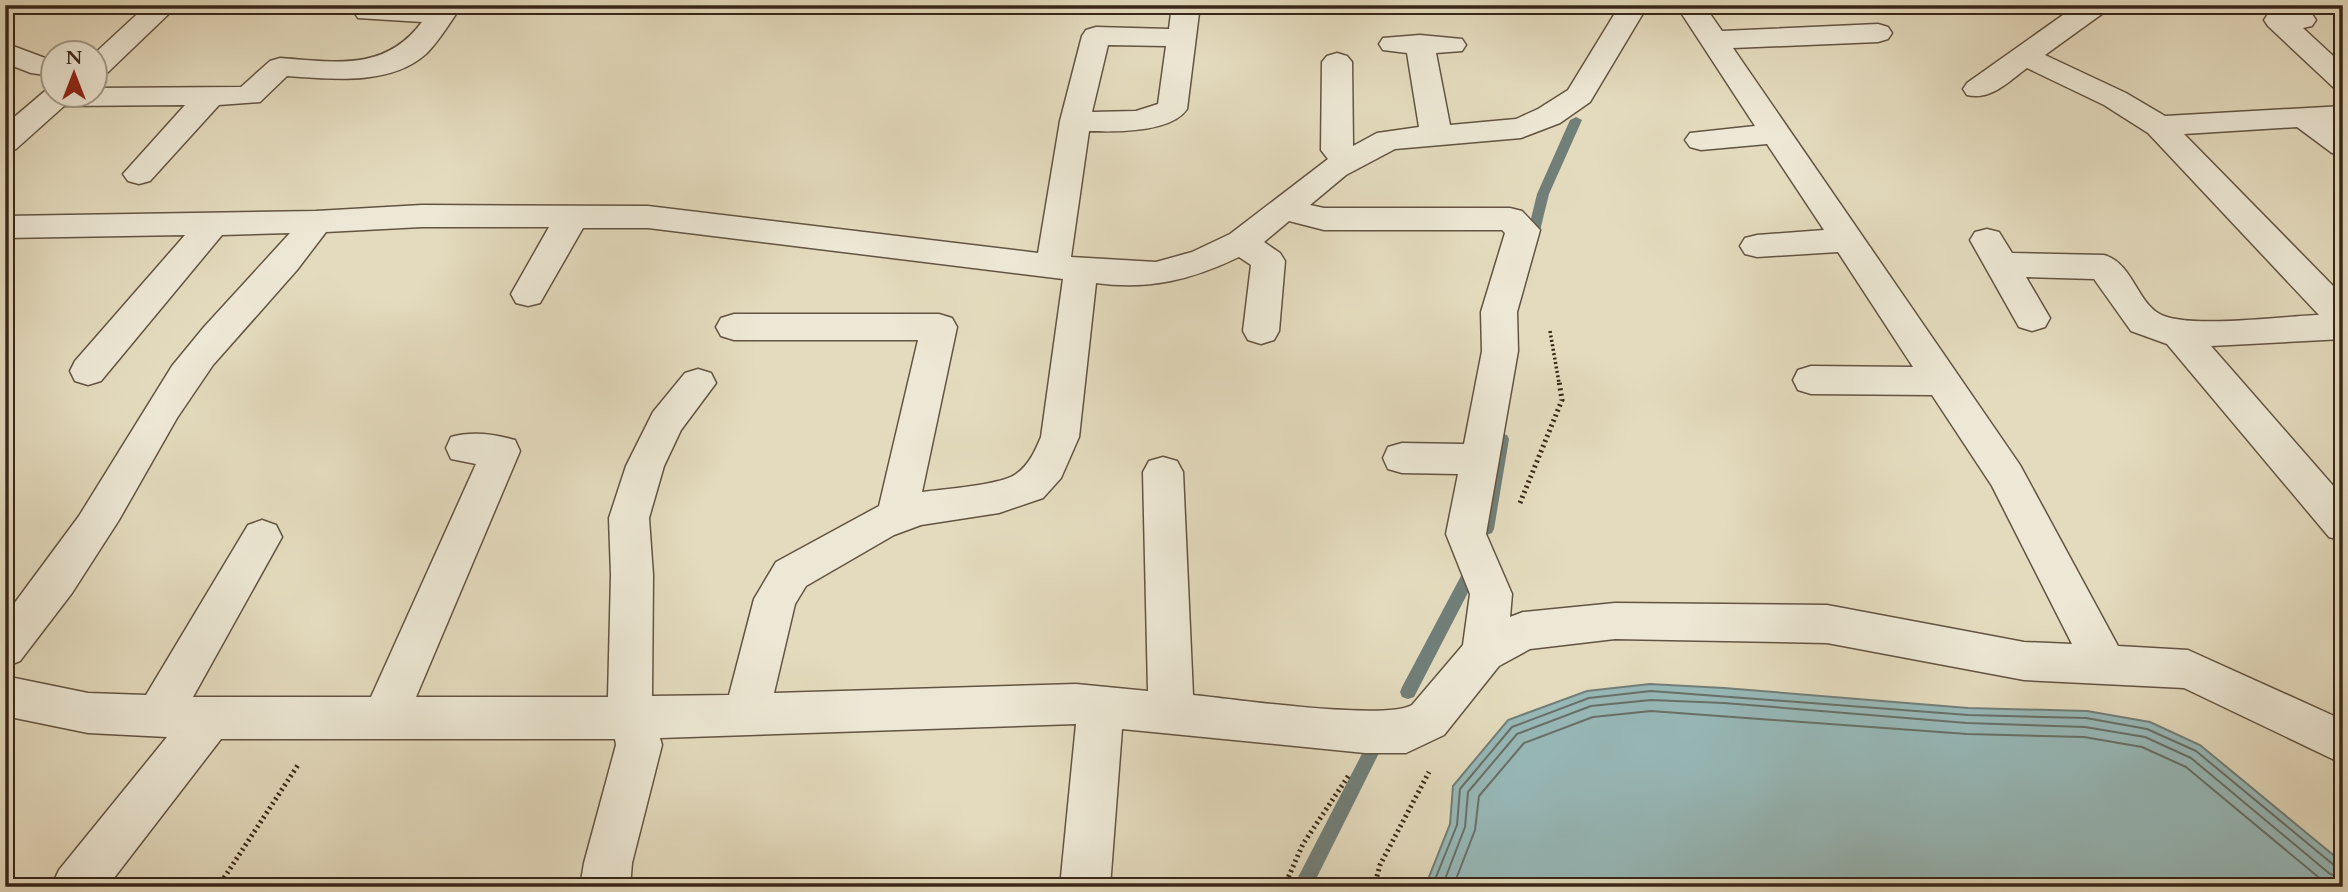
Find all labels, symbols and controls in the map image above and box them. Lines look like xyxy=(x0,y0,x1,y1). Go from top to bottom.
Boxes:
north arrow xyxy=(38,38,108,108)
text: N xyxy=(66,45,83,71)

